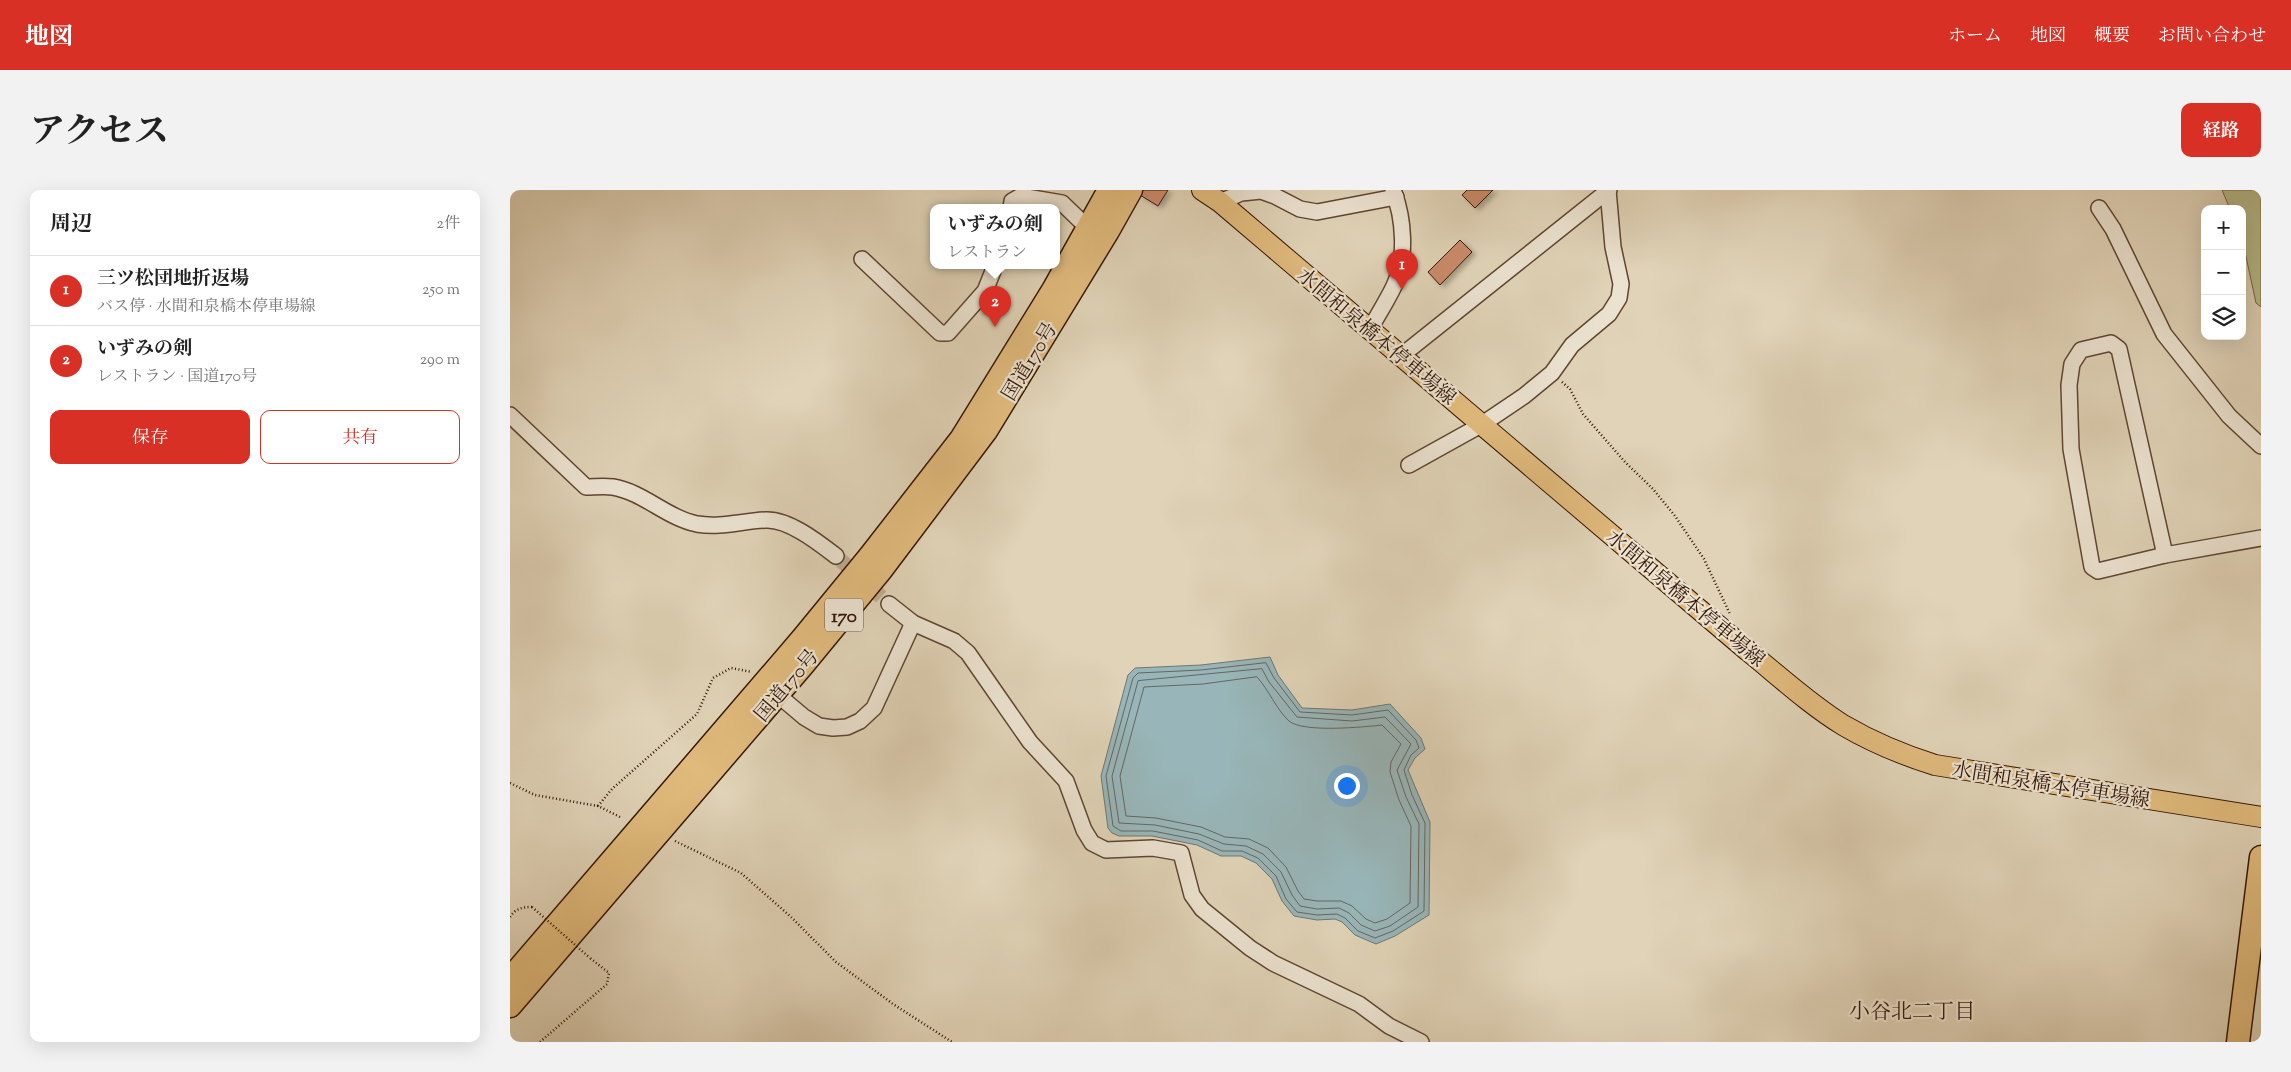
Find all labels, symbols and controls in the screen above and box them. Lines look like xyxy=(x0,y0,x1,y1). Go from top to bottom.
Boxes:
text: 地図 xyxy=(25,21,73,55)
text: ホーム xyxy=(1948,24,2002,50)
text: 地図 xyxy=(2030,24,2066,50)
text: 概要 xyxy=(2094,24,2130,50)
text: お問い合わせ xyxy=(2158,24,2266,50)
button: 経路 xyxy=(2181,103,2261,157)
text: アクセス xyxy=(30,108,169,159)
popup xyxy=(930,204,1060,269)
map controls xyxy=(2201,205,2246,340)
button: + xyxy=(2201,205,2246,250)
text: 周辺 xyxy=(50,210,92,240)
text: いずみの剣 xyxy=(947,212,1043,239)
text: 2件 xyxy=(437,213,460,236)
text: レストラン xyxy=(947,242,1027,265)
pin: 1 xyxy=(1386,249,1418,290)
button: − xyxy=(2201,250,2246,295)
street label: 水間和泉橋本停車場線 xyxy=(1289,263,1461,413)
text: 三ツ松団地折返場 xyxy=(97,266,249,293)
text: 1 xyxy=(63,279,69,302)
text: 250 m xyxy=(422,279,460,302)
pin: 2 xyxy=(979,286,1011,327)
button: layers xyxy=(2201,295,2246,340)
text: バス停 · 水間和泉橋本停車場線 xyxy=(97,296,316,319)
street label: 国道170号 xyxy=(996,318,1066,407)
text: いずみの剣 xyxy=(97,336,192,363)
text: 2 xyxy=(62,349,70,372)
text: 290 m xyxy=(420,349,460,372)
text: レストラン · 国道170号 xyxy=(97,366,257,389)
button: 保存 xyxy=(50,410,250,464)
button: 共有 xyxy=(260,410,460,464)
street label: 水間和泉橋本停車場線 xyxy=(1598,525,1770,675)
road number: 170 xyxy=(825,598,863,632)
street label: 国道170号 xyxy=(749,644,827,729)
street label: 水間和泉橋本停車場線 xyxy=(1950,757,2152,816)
your location xyxy=(1334,773,1360,799)
district label: 小谷北二丁目 xyxy=(1849,998,1975,1028)

